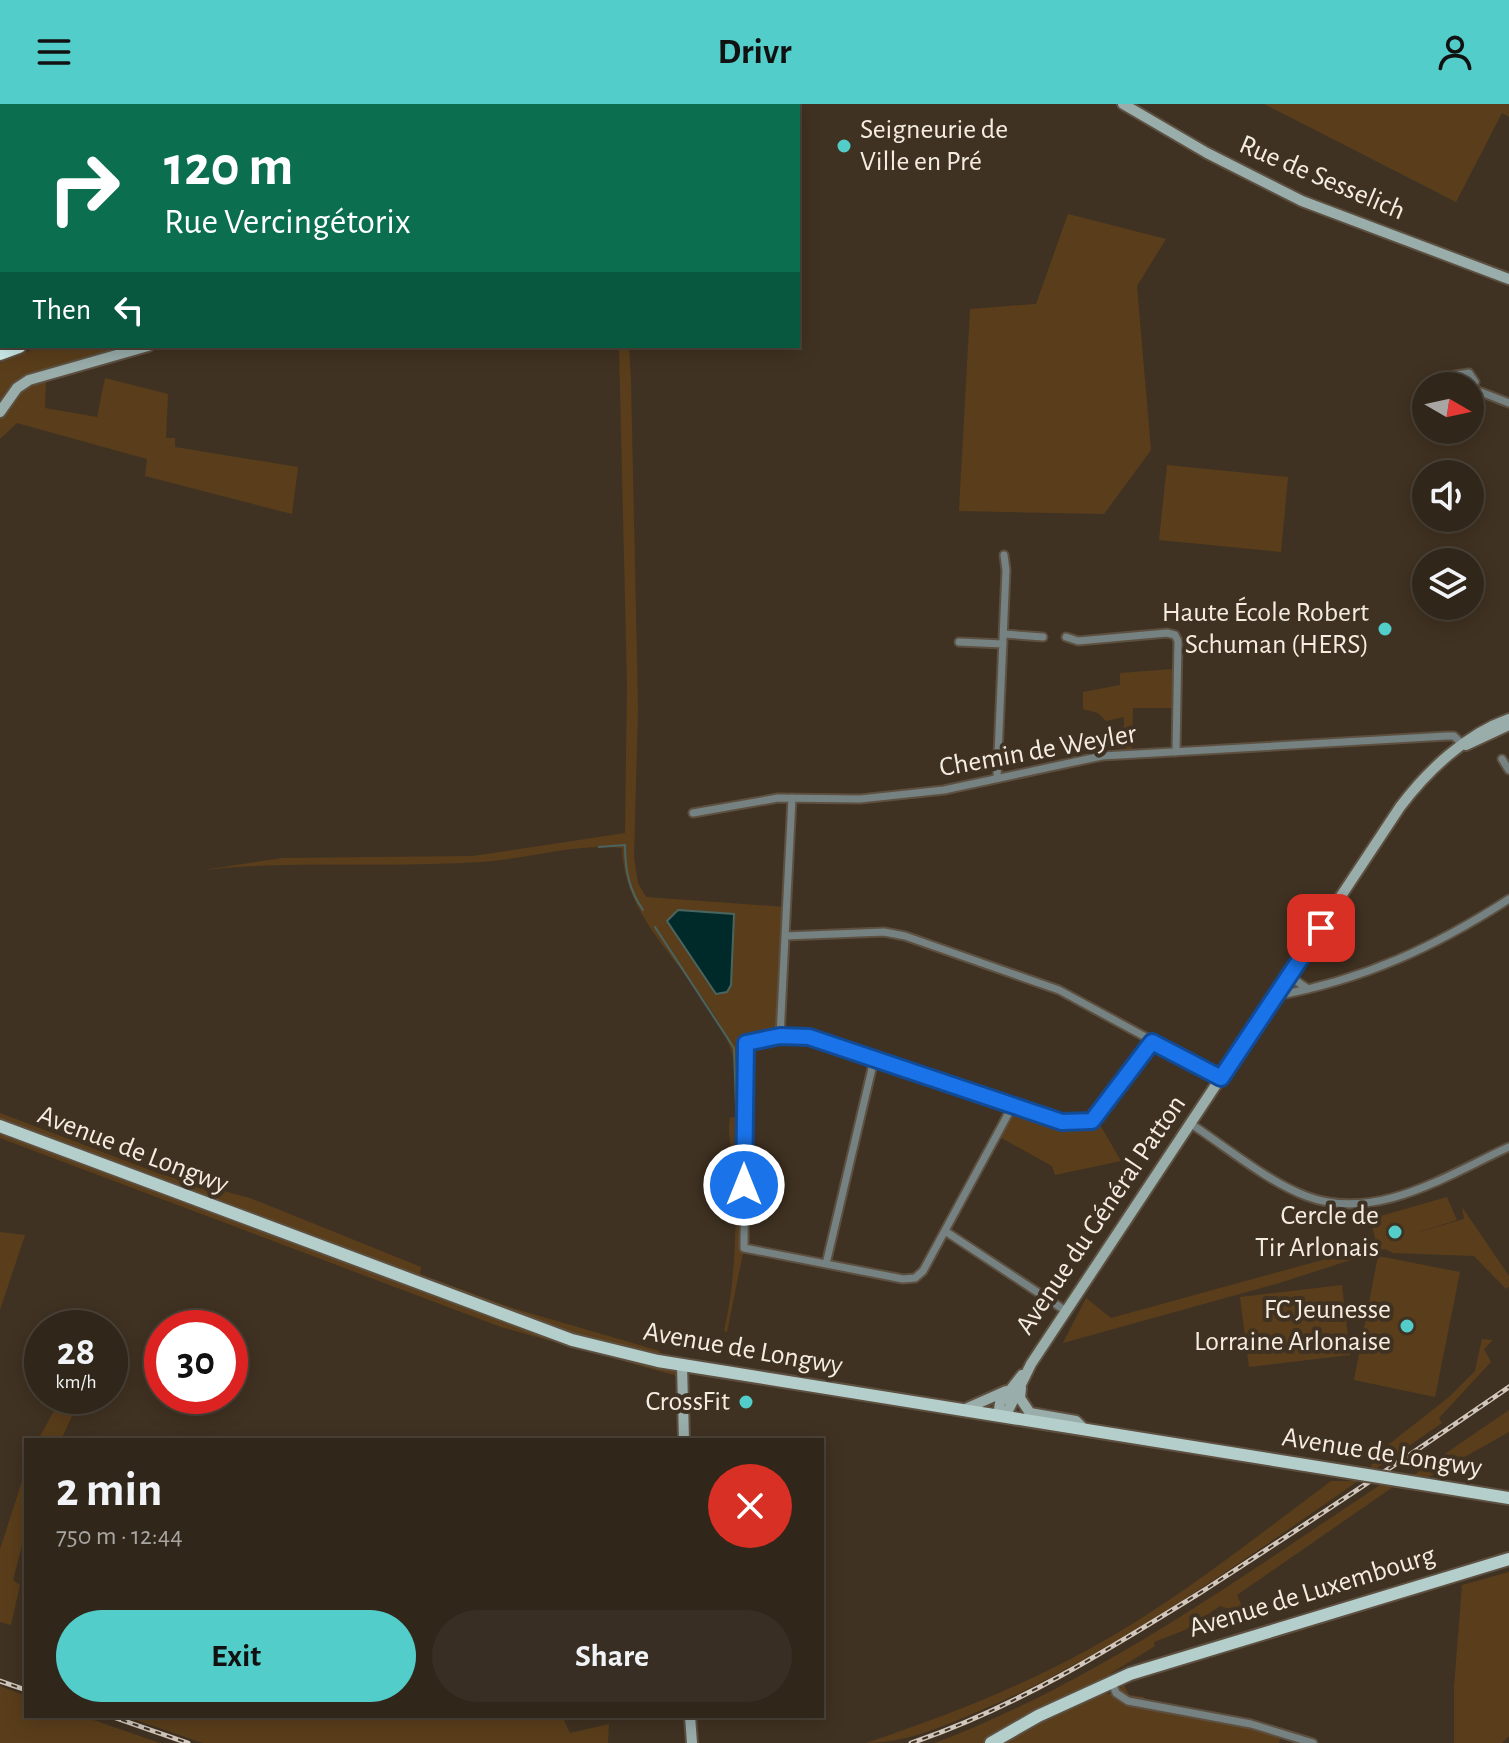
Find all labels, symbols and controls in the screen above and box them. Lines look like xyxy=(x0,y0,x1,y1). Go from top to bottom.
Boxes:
icon: menu xyxy=(32,30,76,74)
icon: person xyxy=(1433,30,1477,74)
text: Drivr xyxy=(718,34,791,70)
place label: Seigneurie de Ville en Pré xyxy=(860,116,1008,176)
street label: Rue de Sesselich xyxy=(1235,131,1409,225)
icon: right xyxy=(32,136,136,240)
marker: Seigneurie de Ville en Pré xyxy=(835,137,853,155)
text: 120 m xyxy=(164,139,293,195)
text: Rue Vercingétorix xyxy=(164,204,411,240)
icon: left xyxy=(107,288,151,332)
text: Then xyxy=(32,295,91,325)
north arrow xyxy=(1412,372,1484,444)
map controls xyxy=(1412,372,1484,620)
button: sound xyxy=(1412,460,1484,532)
button: layers xyxy=(1412,548,1484,620)
place label: Haute École Robert Schuman (HERS) xyxy=(1162,596,1369,659)
marker: Haute École Robert Schuman (HERS) xyxy=(1376,620,1394,638)
street label: Chemin de Weyler xyxy=(937,720,1139,782)
pin xyxy=(1287,894,1355,962)
icon: arrive xyxy=(1299,906,1343,950)
street label: Avenue du Général Patton xyxy=(1011,1090,1191,1340)
street label: Avenue de Longwy xyxy=(34,1101,232,1199)
position arrow xyxy=(702,1143,786,1227)
place label: Cercle de Tir Arlonais xyxy=(1255,1202,1379,1262)
marker: Cercle de Tir Arlonais xyxy=(1386,1223,1404,1241)
place label: FC Jeunesse Lorraine Arlonaise xyxy=(1194,1296,1391,1356)
speed limit sign: 30 xyxy=(144,1310,248,1414)
marker: FC Jeunesse Lorraine Arlonaise xyxy=(1398,1317,1416,1335)
street label: Avenue de Longwy xyxy=(641,1318,845,1380)
text: 28 xyxy=(57,1332,95,1372)
text: km/h xyxy=(55,1372,97,1392)
place label: CrossFit xyxy=(646,1388,730,1416)
marker: CrossFit xyxy=(737,1393,755,1411)
street label: Avenue de Longwy xyxy=(1280,1423,1484,1483)
button: close xyxy=(708,1464,792,1548)
text: 2 min xyxy=(56,1467,163,1515)
text: 750 m · 12:44 xyxy=(56,1523,183,1549)
street label: Avenue de Luxembourg xyxy=(1185,1541,1439,1643)
button: Exit xyxy=(56,1610,416,1702)
button: Share xyxy=(432,1610,792,1702)

